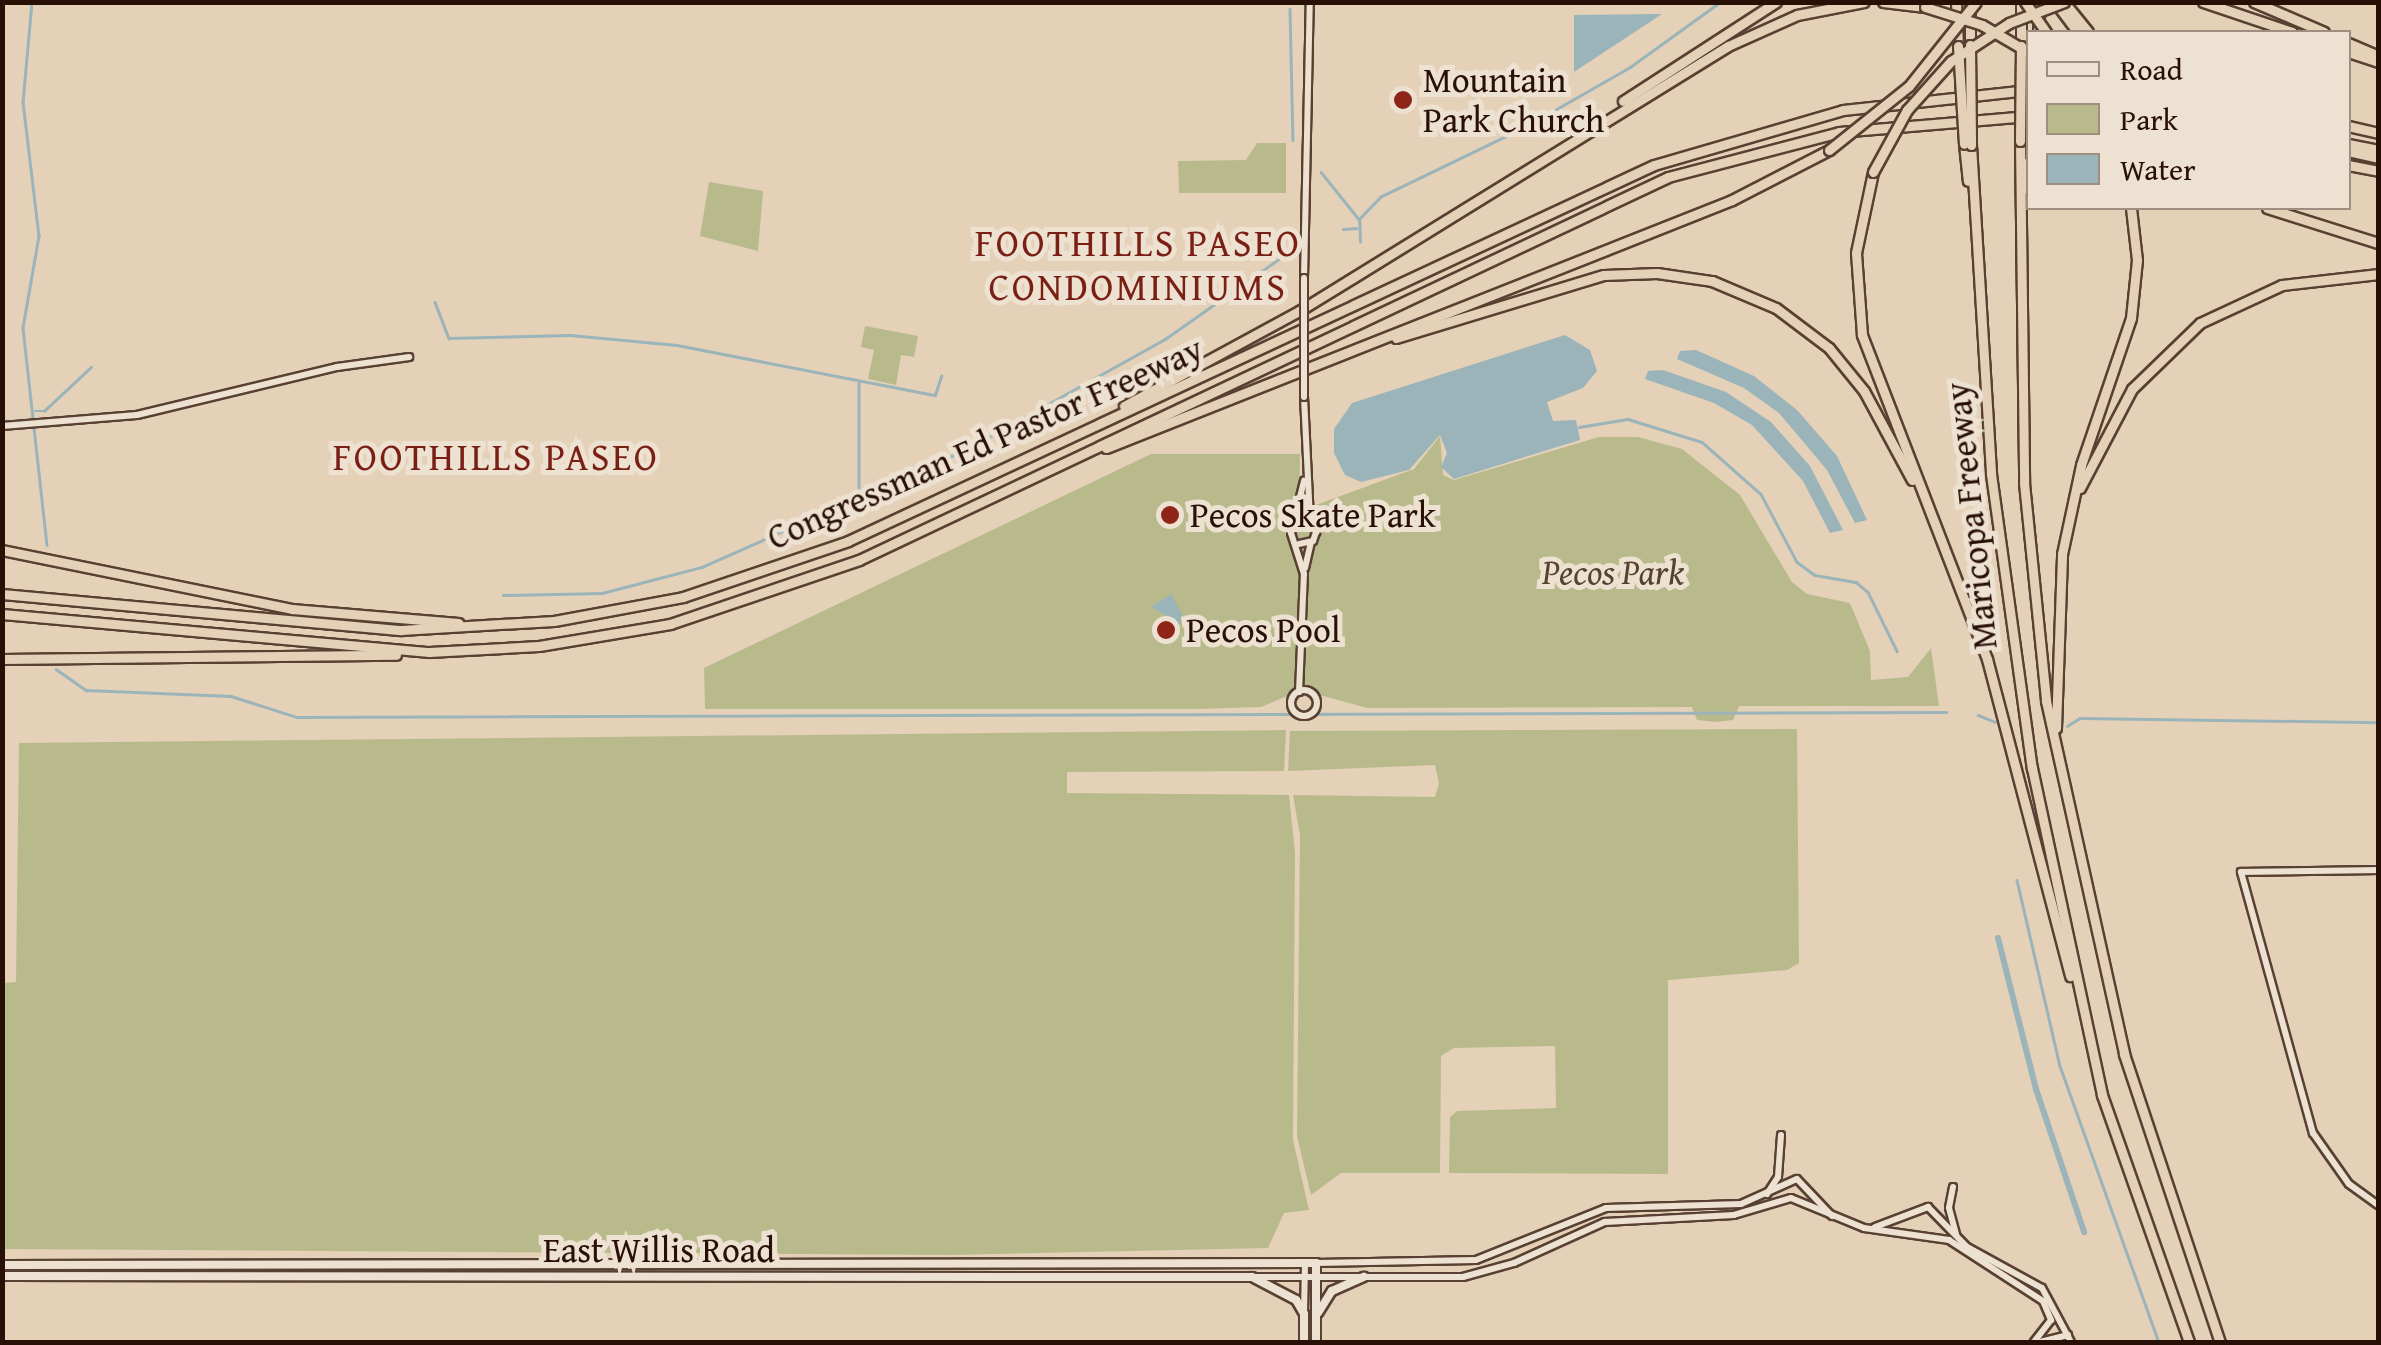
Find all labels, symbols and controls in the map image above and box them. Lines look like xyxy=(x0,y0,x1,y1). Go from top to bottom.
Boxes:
legend xyxy=(2026,30,2351,210)
text: Road xyxy=(2120,47,2183,91)
place label: Mountain Park Church xyxy=(1423,59,1604,141)
marker: Mountain Park Church xyxy=(1392,89,1414,111)
text: Park xyxy=(2120,97,2178,141)
text: Water xyxy=(2120,147,2196,191)
district label: FOOTHILLS PASEO CONDOMINIUMS xyxy=(975,220,1301,310)
street label: Congressman Ed Pastor Freeway xyxy=(761,328,1209,558)
street label: Maricopa Freeway xyxy=(1936,380,2006,652)
district label: FOOTHILLS PASEO xyxy=(333,434,659,480)
place label: Pecos Skate Park xyxy=(1190,494,1436,536)
marker: Pecos Skate Park xyxy=(1159,504,1181,526)
park label: Pecos Park xyxy=(1542,551,1684,593)
place label: Pecos Pool xyxy=(1186,609,1341,651)
marker: Pecos Pool xyxy=(1155,619,1177,641)
street label: East Willis Road xyxy=(543,1229,775,1271)

